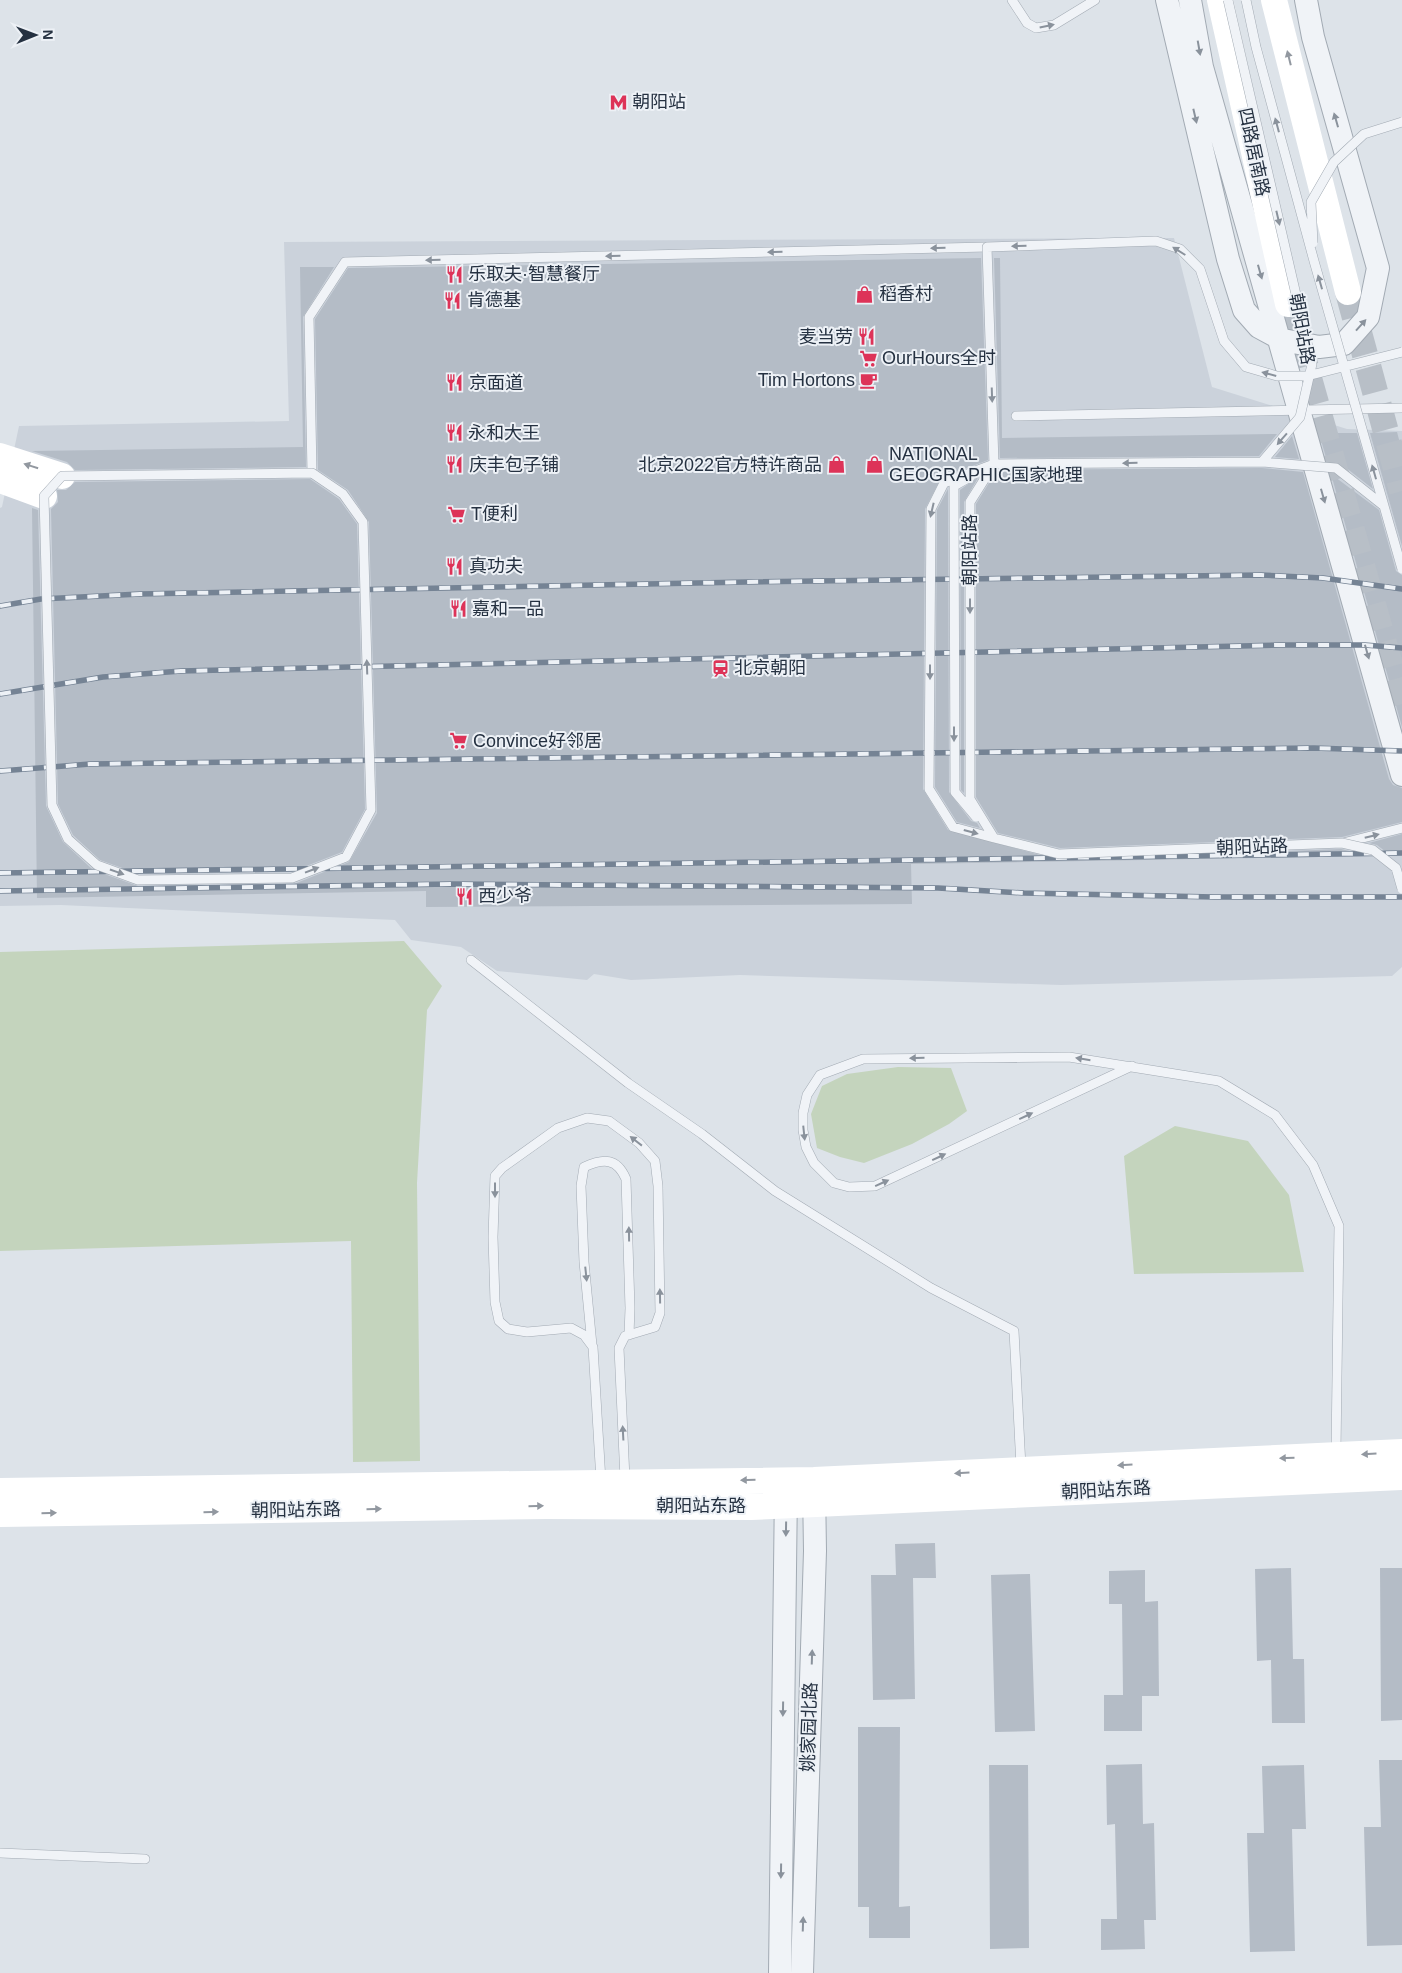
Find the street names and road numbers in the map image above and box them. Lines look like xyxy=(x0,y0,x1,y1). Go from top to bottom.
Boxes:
street label: 四路居南路 xyxy=(1235,106,1273,198)
street label: 朝阳站路 xyxy=(1286,292,1318,366)
street label: 朝阳站路 xyxy=(960,514,980,586)
street label: 朝阳站路 xyxy=(1216,836,1288,858)
street label: 朝阳站东路 xyxy=(1061,1478,1151,1502)
street label: 朝阳站东路 xyxy=(656,1496,746,1516)
street label: 朝阳站东路 xyxy=(251,1499,341,1521)
street label: 姚家园北路 xyxy=(797,1682,821,1772)

